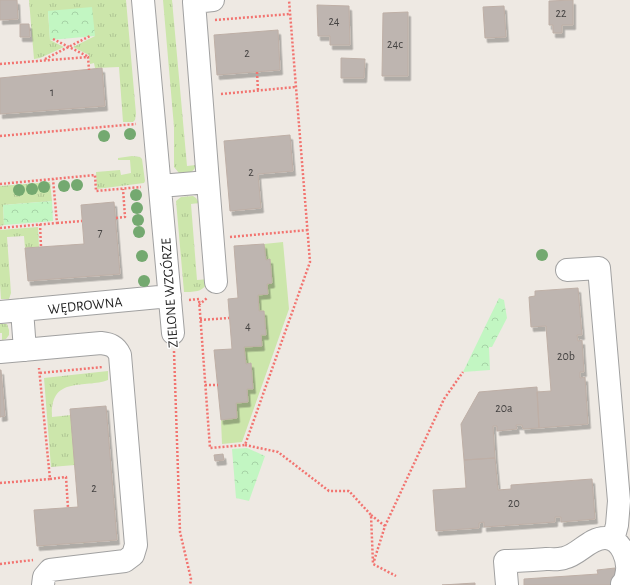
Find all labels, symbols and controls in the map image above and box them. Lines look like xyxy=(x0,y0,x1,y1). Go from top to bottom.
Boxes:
house number: 22 xyxy=(556,7,567,19)
house number: 24 xyxy=(328,15,340,27)
house number: 24c xyxy=(387,38,403,50)
house number: 2 xyxy=(244,47,250,59)
house number: 1 xyxy=(50,86,54,98)
house number: 2 xyxy=(248,166,254,178)
house number: 7 xyxy=(97,226,103,238)
street label: ZIELONE WZGÓRZE xyxy=(156,237,181,348)
street label: WĘDROWNA xyxy=(47,295,123,317)
house number: 4 xyxy=(245,320,251,332)
house number: 20b xyxy=(557,350,575,362)
house number: 20a xyxy=(495,402,513,414)
house number: 2 xyxy=(91,482,97,494)
house number: 20 xyxy=(508,497,520,509)

